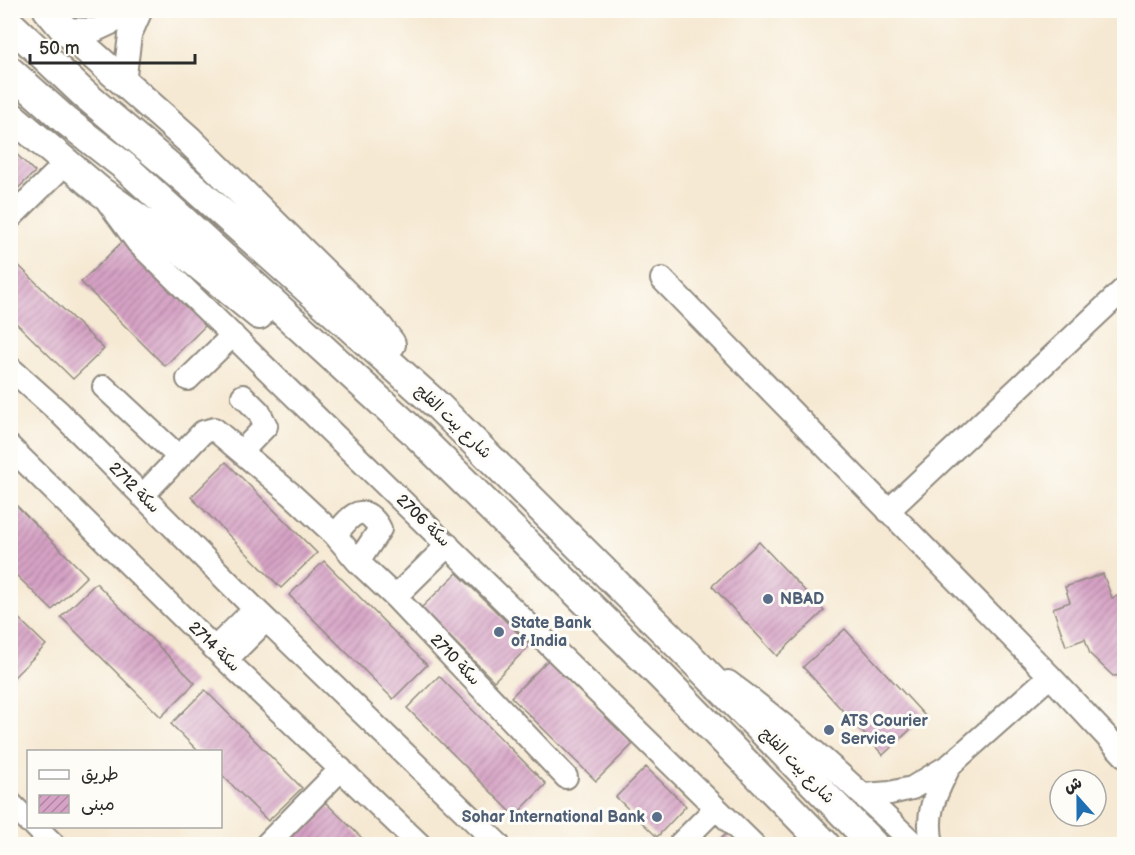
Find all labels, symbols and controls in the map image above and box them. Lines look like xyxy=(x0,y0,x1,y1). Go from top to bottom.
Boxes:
scale bar xyxy=(30,27,195,65)
text: 50 m xyxy=(39,38,80,59)
street label: شارع بيت الفلج xyxy=(410,381,495,464)
street label: سكة 2712 xyxy=(105,459,163,517)
street label: سكة 2706 xyxy=(392,491,454,551)
place label: NBAD xyxy=(780,590,824,609)
marker: NBAD xyxy=(761,592,775,606)
place label: State Bank of India xyxy=(511,614,592,651)
street label: سكة 2714 xyxy=(184,618,244,676)
marker: State Bank of India xyxy=(492,625,506,639)
street label: سكة 2710 xyxy=(426,630,484,690)
place label: ATS Courier Service xyxy=(840,712,928,749)
marker: ATS Courier Service xyxy=(822,723,836,737)
street label: شارع بيت الفلج xyxy=(755,724,838,809)
legend xyxy=(27,750,222,828)
text: طريق xyxy=(81,764,119,785)
north arrow xyxy=(1048,768,1108,828)
text: ش xyxy=(1062,773,1085,797)
text: مبنى xyxy=(81,794,115,815)
place label: Sohar International Bank xyxy=(462,808,646,827)
marker: Sohar International Bank xyxy=(650,810,664,824)

